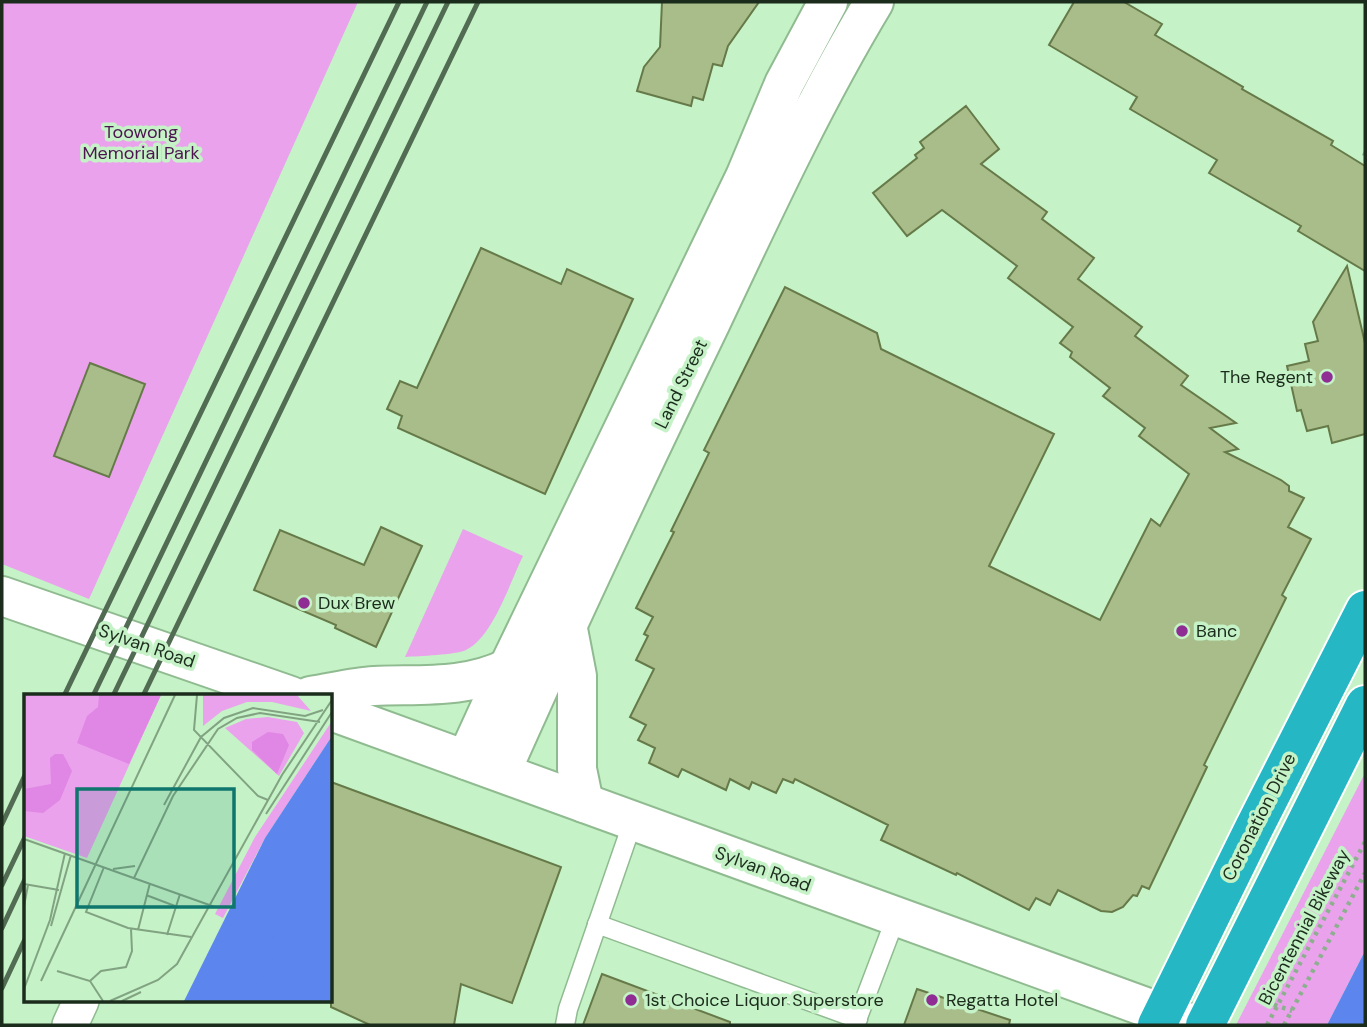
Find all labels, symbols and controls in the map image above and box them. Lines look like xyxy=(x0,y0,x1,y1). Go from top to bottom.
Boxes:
park label: Toowong Memorial Park xyxy=(82,120,200,165)
street label: Land Street xyxy=(649,335,713,433)
place label: The Regent xyxy=(1220,365,1313,389)
marker: The Regent xyxy=(1319,369,1335,385)
place label: Dux Brew xyxy=(318,591,395,615)
marker: Dux Brew xyxy=(296,595,312,611)
street label: Sylvan Road xyxy=(96,618,198,674)
place label: Banc xyxy=(1196,619,1237,643)
marker: Banc xyxy=(1174,623,1190,639)
inset map xyxy=(24,694,332,1002)
street label: Coronation Drive xyxy=(1216,749,1302,885)
street label: Sylvan Road xyxy=(712,841,814,897)
street label: Bicentennial Bikeway xyxy=(1253,845,1355,1009)
place label: 1st Choice Liquor Superstore xyxy=(645,988,884,1012)
place label: Regatta Hotel xyxy=(946,988,1058,1012)
marker: 1st Choice Liquor Superstore xyxy=(623,992,639,1008)
marker: Regatta Hotel xyxy=(924,992,940,1008)

